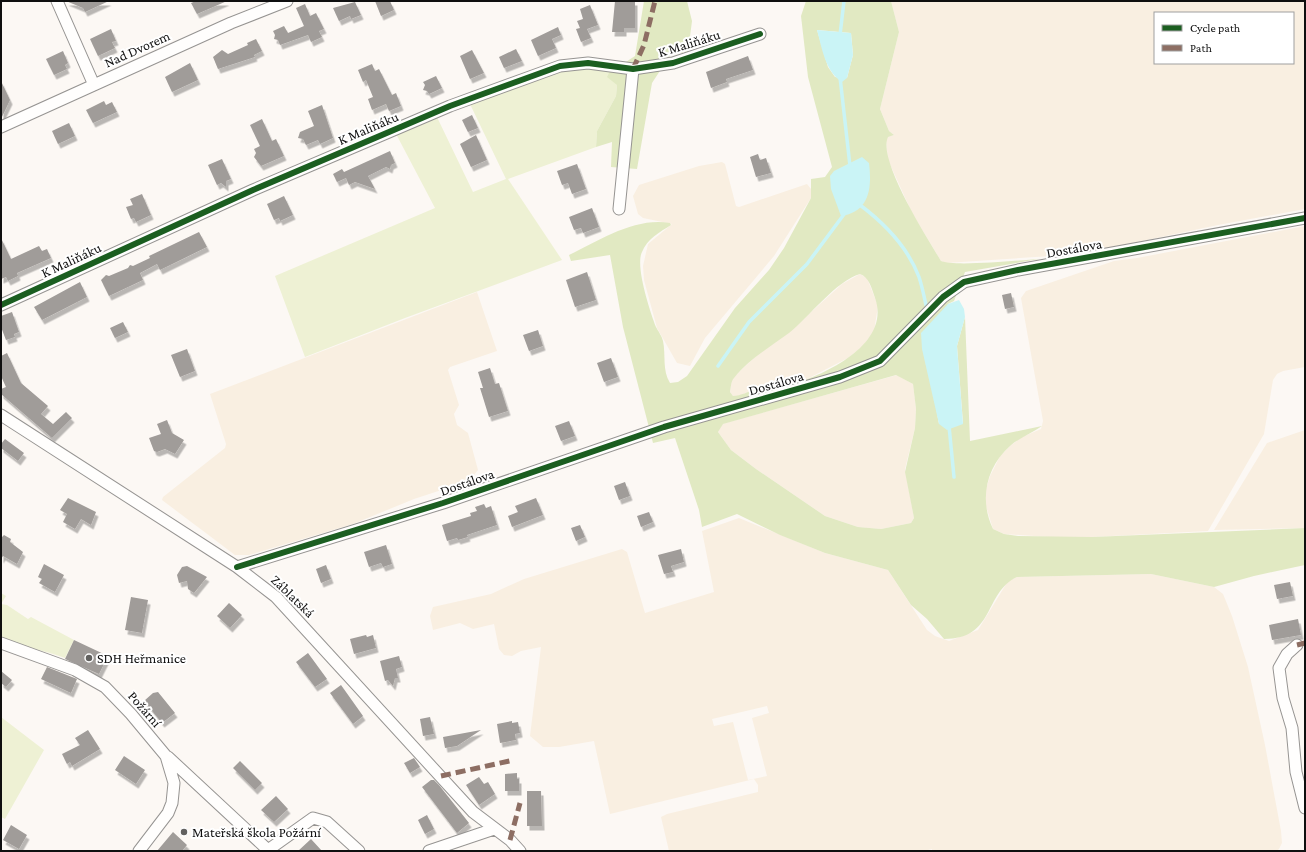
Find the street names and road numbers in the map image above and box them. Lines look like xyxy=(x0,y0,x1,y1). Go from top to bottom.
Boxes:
street label: K Maliňáku xyxy=(656,26,723,60)
street label: Nad Dvorem xyxy=(102,27,172,71)
street label: K Maliňáku xyxy=(335,108,401,148)
street label: Dostálova xyxy=(1045,235,1104,261)
street label: K Maliňáku xyxy=(39,239,104,281)
street label: Dostálova xyxy=(747,367,806,398)
street label: Dostálova xyxy=(438,465,497,499)
street label: Záblatská xyxy=(268,571,318,621)
street label: Požární xyxy=(125,688,165,730)

